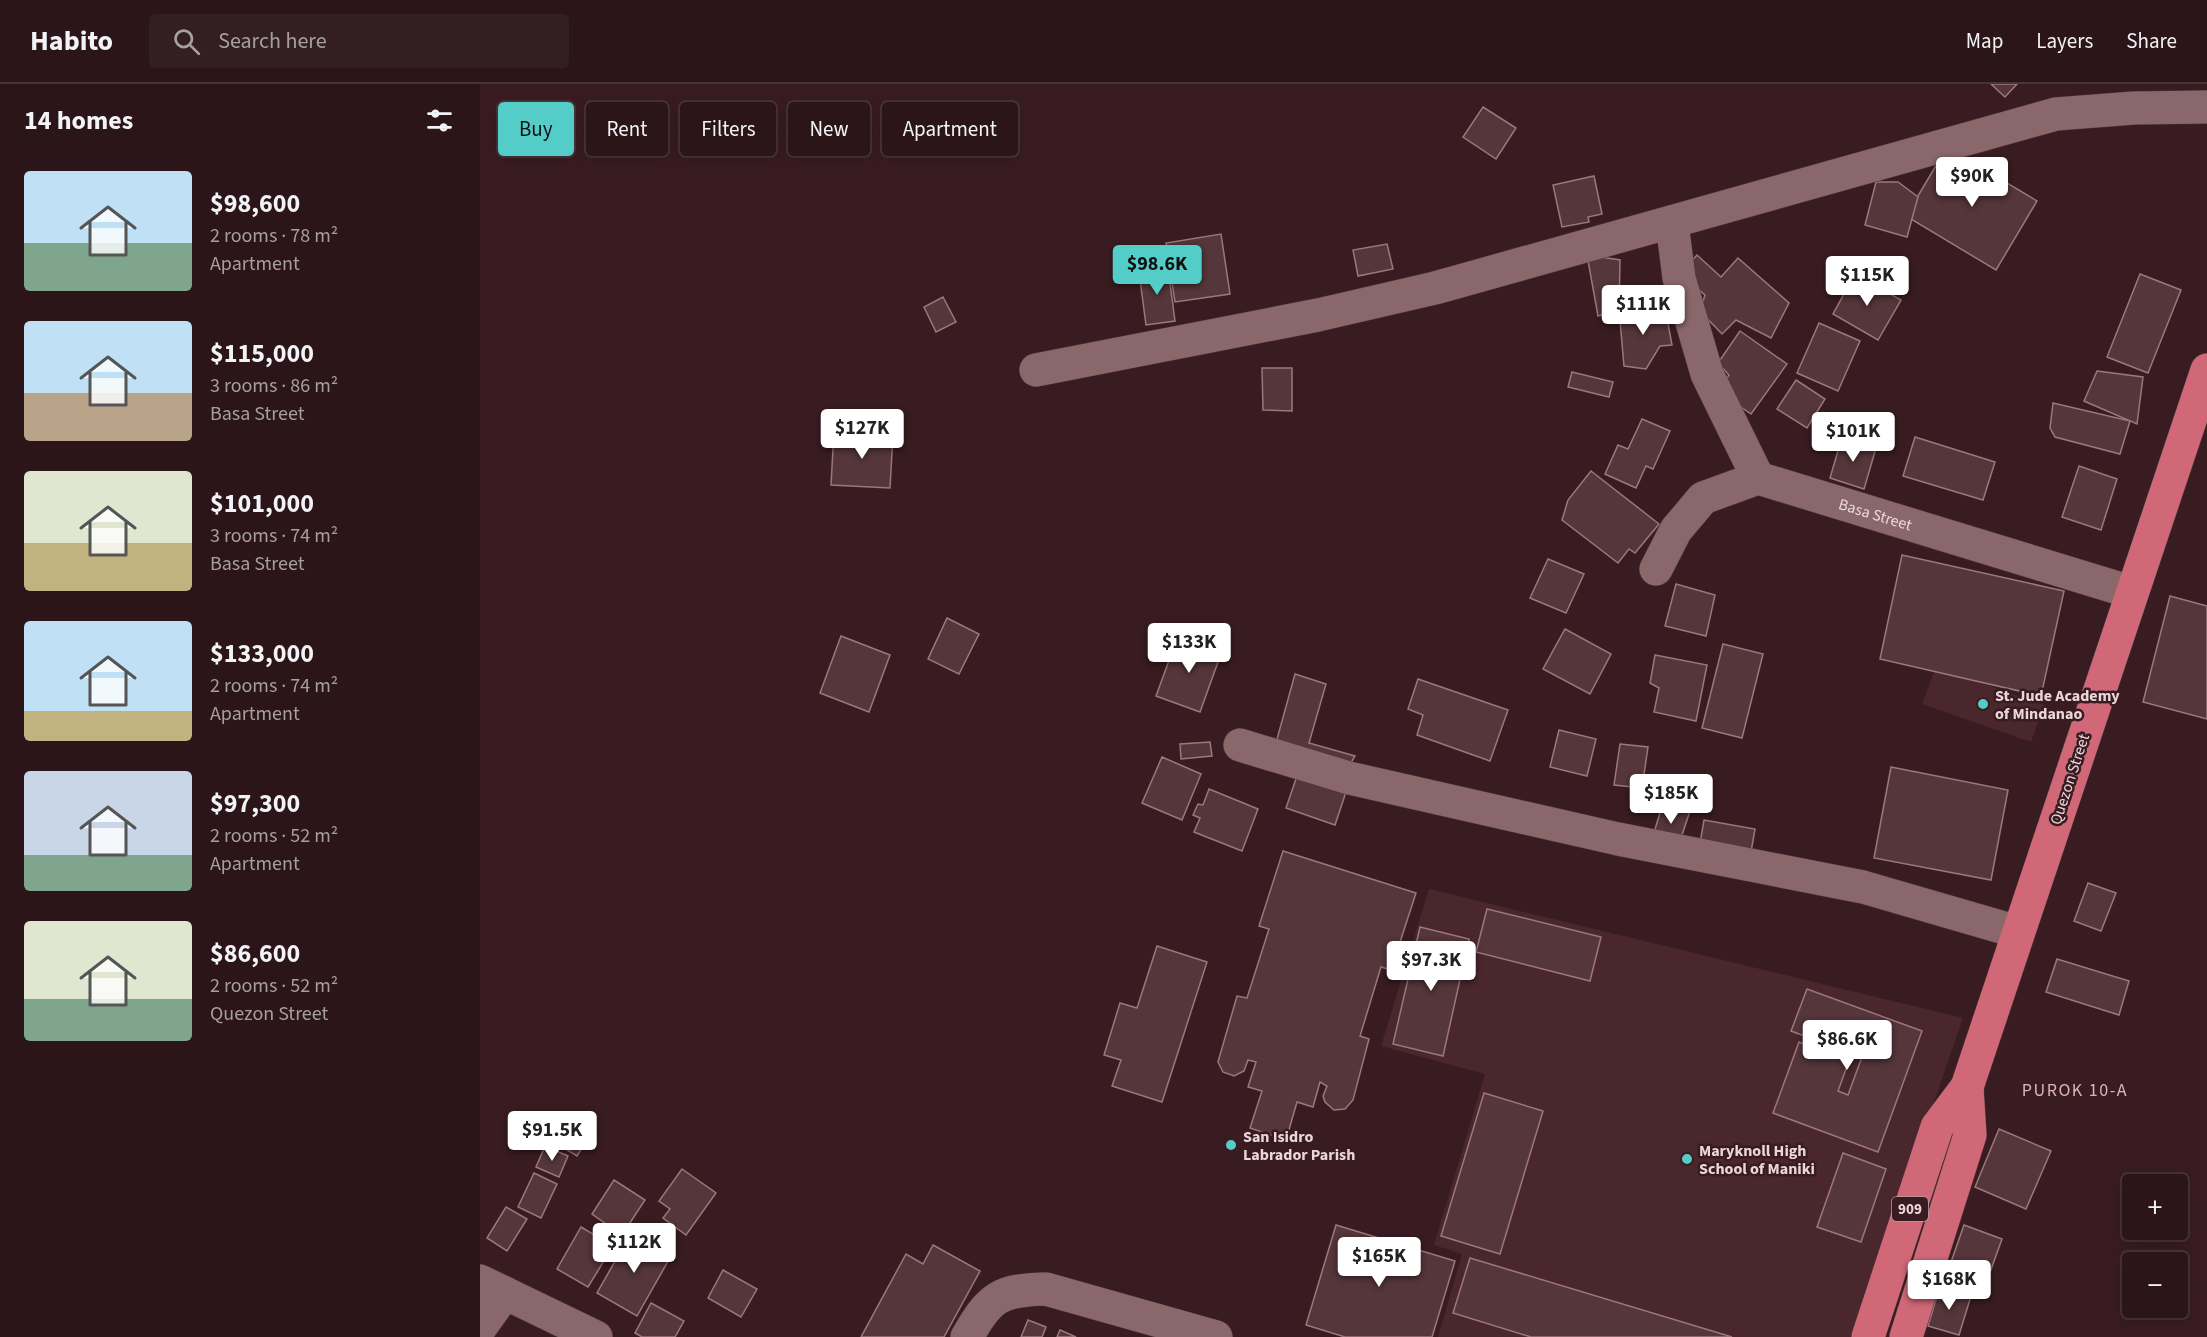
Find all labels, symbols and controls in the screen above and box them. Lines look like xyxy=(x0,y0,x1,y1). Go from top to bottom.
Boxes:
search box xyxy=(149,14,569,68)
text: Habito xyxy=(30,21,113,61)
icon: search xyxy=(170,25,203,58)
text: Search here xyxy=(218,25,327,57)
text: Map xyxy=(1966,26,2003,56)
text: Layers xyxy=(2036,26,2093,56)
text: Share xyxy=(2126,26,2177,56)
text: 14 homes xyxy=(24,102,133,139)
chip: Buy xyxy=(498,102,574,156)
chip: Rent xyxy=(586,102,668,156)
chip: Filters xyxy=(680,102,776,156)
chip: New xyxy=(788,102,870,156)
chip: Apartment xyxy=(882,102,1018,156)
icon: filters xyxy=(423,104,456,137)
pin: $90K xyxy=(1936,157,2008,208)
text: $90K xyxy=(1950,162,1994,190)
text: $98,600 xyxy=(210,185,300,222)
icon: home xyxy=(72,195,144,267)
text: 2 rooms · 78 m² xyxy=(210,222,338,250)
pin: $98.6K xyxy=(1108,245,1206,296)
text: Apartment xyxy=(210,250,300,278)
text: $98.6K xyxy=(1127,250,1187,278)
pin: $115K xyxy=(1825,256,1909,307)
text: $115K xyxy=(1840,261,1894,289)
pin: $111K xyxy=(1601,285,1685,336)
text: $111K xyxy=(1616,290,1670,318)
text: $115,000 xyxy=(210,335,314,372)
icon: home xyxy=(72,345,144,417)
text: 3 rooms · 86 m² xyxy=(210,372,338,400)
text: Basa Street xyxy=(210,400,304,428)
pin: $127K xyxy=(820,409,904,460)
pin: $101K xyxy=(1811,412,1895,463)
text: $127K xyxy=(835,414,889,442)
text: $101K xyxy=(1826,417,1880,445)
text: $101,000 xyxy=(210,485,314,522)
street label: Basa Street xyxy=(1836,493,1915,537)
icon: home xyxy=(72,495,144,567)
text: 3 rooms · 74 m² xyxy=(210,522,338,550)
text: Basa Street xyxy=(210,550,304,578)
pin: $133K xyxy=(1147,623,1231,674)
text: $133K xyxy=(1162,628,1216,656)
text: $133,000 xyxy=(210,635,314,672)
icon: home xyxy=(72,645,144,717)
text: 2 rooms · 74 m² xyxy=(210,672,338,700)
place label: St. Jude Academy of Mindanao xyxy=(1995,685,2120,725)
marker: St. Jude Academy of Mindanao xyxy=(1976,697,1990,711)
text: Apartment xyxy=(210,700,300,728)
street label: Quezon Street xyxy=(2045,730,2095,828)
pin: $185K xyxy=(1629,774,1713,825)
text: $185K xyxy=(1644,779,1698,807)
text: $97,300 xyxy=(210,785,300,822)
icon: home xyxy=(72,795,144,867)
text: 2 rooms · 52 m² xyxy=(210,822,338,850)
text: Apartment xyxy=(210,850,300,878)
text: $86,600 xyxy=(210,935,300,972)
pin: $97.3K xyxy=(1382,941,1480,992)
icon: home xyxy=(72,945,144,1017)
text: $97.3K xyxy=(1401,946,1461,974)
text: 2 rooms · 52 m² xyxy=(210,972,338,1000)
text: Quezon Street xyxy=(210,1000,328,1028)
pin: $86.6K xyxy=(1798,1020,1896,1071)
text: $86.6K xyxy=(1817,1025,1877,1053)
district label: PUROK 10-A xyxy=(2022,1078,2128,1103)
pin: $91.5K xyxy=(503,1111,601,1162)
text: $91.5K xyxy=(522,1116,582,1144)
place label: San Isidro Labrador Parish xyxy=(1243,1126,1355,1166)
marker: San Isidro Labrador Parish xyxy=(1224,1138,1238,1152)
place label: Maryknoll High School of Maniki xyxy=(1699,1140,1815,1180)
marker: Maryknoll High School of Maniki xyxy=(1680,1152,1694,1166)
map controls xyxy=(2122,1174,2188,1318)
button: + xyxy=(2122,1174,2188,1240)
road number: 909 xyxy=(1892,1197,1928,1221)
pin: $112K xyxy=(592,1223,676,1274)
text: $112K xyxy=(607,1228,661,1256)
pin: $165K xyxy=(1337,1237,1421,1288)
text: $165K xyxy=(1352,1242,1406,1270)
button: − xyxy=(2122,1252,2188,1318)
pin: $168K xyxy=(1907,1260,1991,1311)
text: $168K xyxy=(1922,1265,1976,1293)

